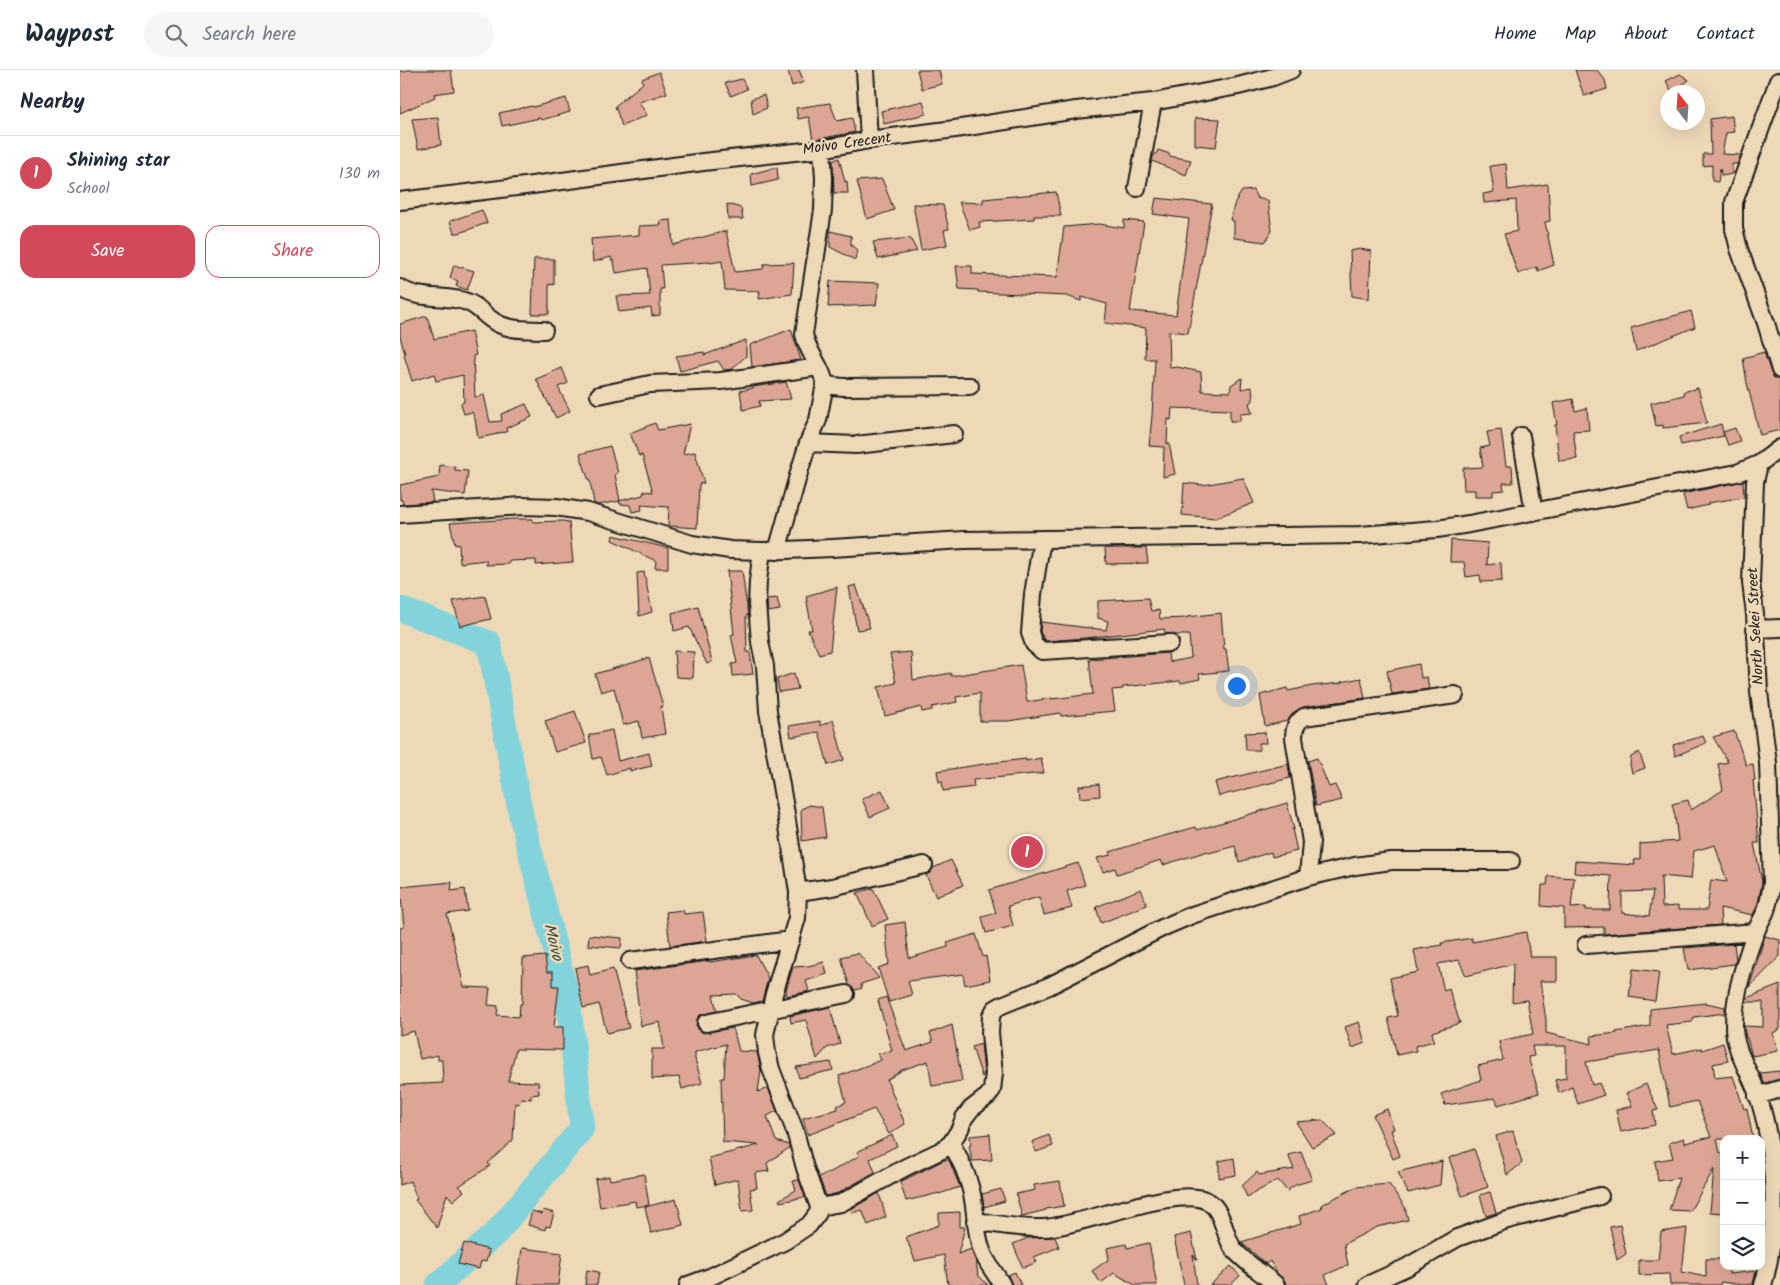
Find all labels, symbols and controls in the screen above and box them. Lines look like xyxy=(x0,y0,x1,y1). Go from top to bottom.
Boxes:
search box xyxy=(144,12,494,57)
text: Waypost xyxy=(25,15,114,54)
text: Search here xyxy=(202,20,296,50)
text: Home xyxy=(1494,20,1537,49)
text: Map xyxy=(1565,20,1596,49)
text: About xyxy=(1624,20,1668,49)
text: Contact xyxy=(1696,20,1755,49)
icon: search xyxy=(162,21,190,49)
north arrow xyxy=(1660,85,1705,130)
text: Nearby xyxy=(20,86,85,119)
street label: Moivo Crecent xyxy=(801,126,893,162)
text: Shining star xyxy=(67,146,170,176)
text: 1 xyxy=(34,161,38,186)
text: 130 m xyxy=(339,161,380,186)
text: School xyxy=(67,176,110,201)
button: Save xyxy=(20,225,195,278)
button: Share xyxy=(205,225,380,278)
street label: North Sekei Street xyxy=(1741,566,1771,686)
your location xyxy=(1224,673,1250,699)
pin: 1 xyxy=(1011,833,1043,871)
water label: Moivo xyxy=(536,921,570,965)
map controls xyxy=(1720,1135,1765,1270)
button: + xyxy=(1720,1135,1765,1180)
button: − xyxy=(1720,1180,1765,1225)
button: layers xyxy=(1720,1225,1765,1270)

